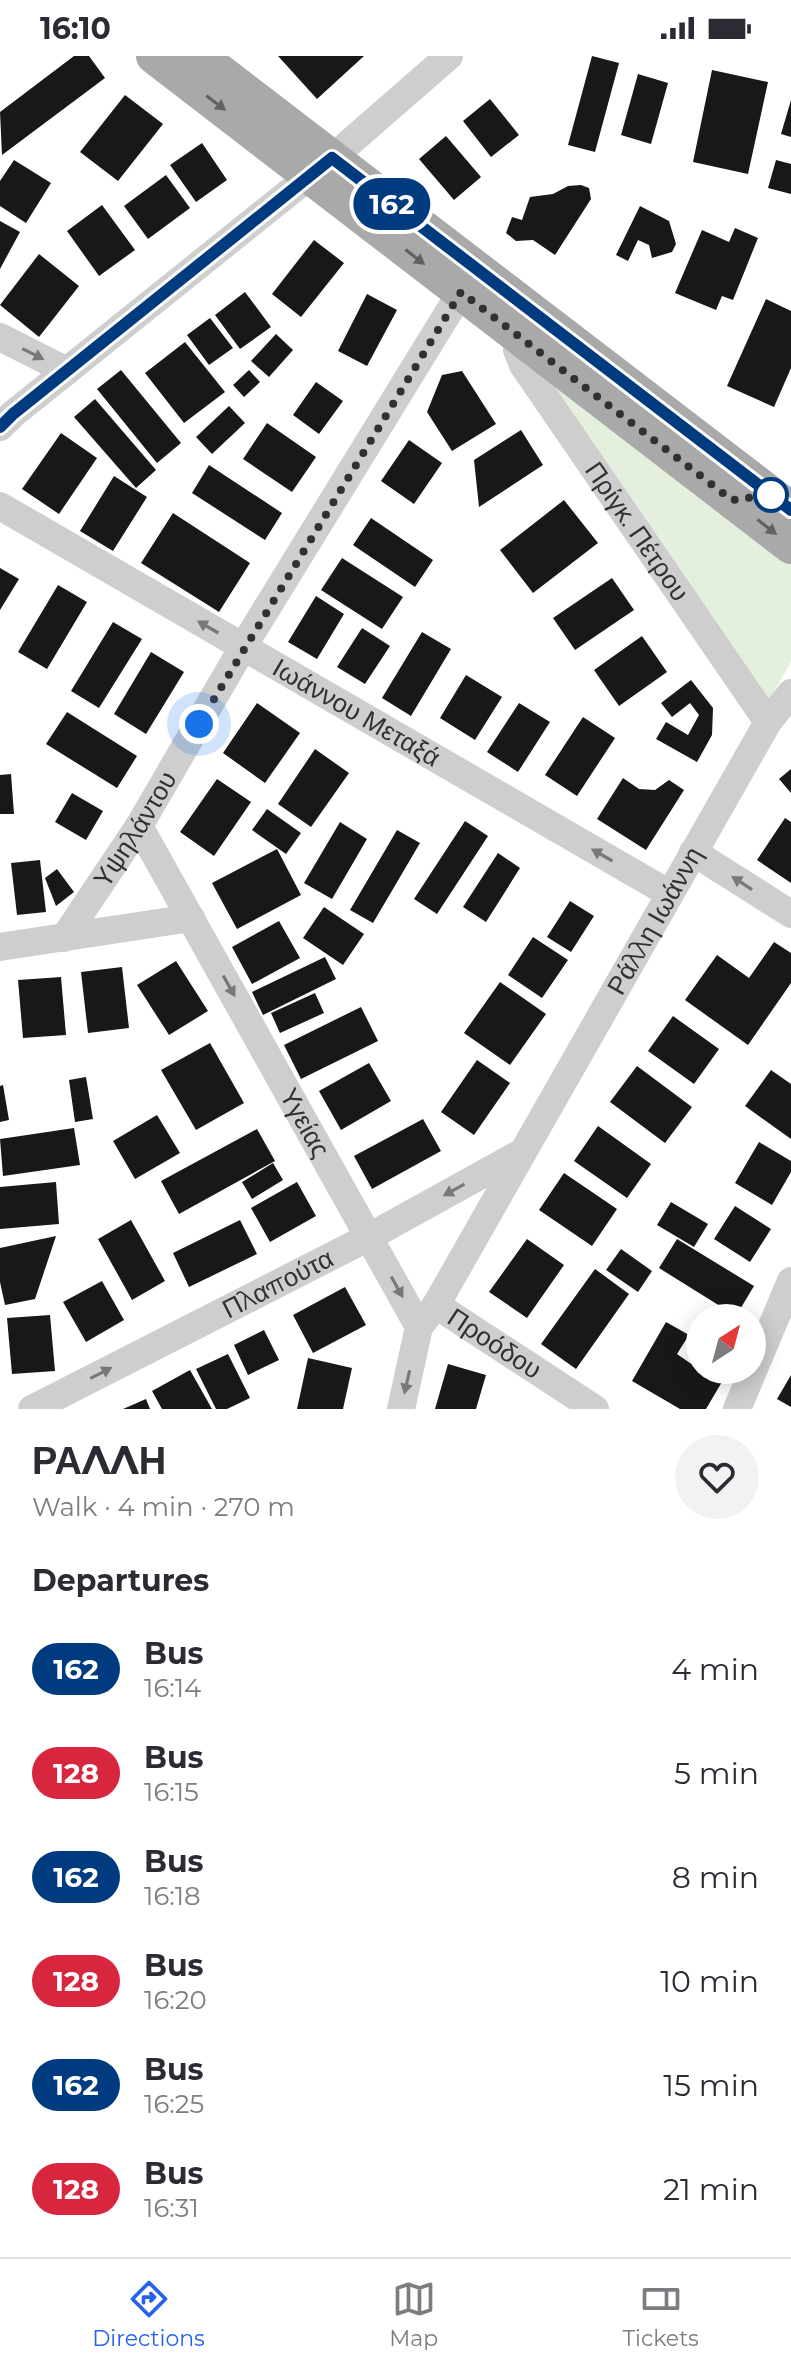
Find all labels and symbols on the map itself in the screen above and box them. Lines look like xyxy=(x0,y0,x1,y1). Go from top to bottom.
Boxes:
one-way arrow xyxy=(206,95,226,111)
line badge: 162 xyxy=(346,178,438,230)
one-way arrow xyxy=(405,248,425,264)
one-way arrow xyxy=(22,347,45,360)
street label: Πρίγκ. Πέτρου xyxy=(578,456,696,607)
unlabelled marker xyxy=(754,478,788,512)
one-way arrow xyxy=(757,518,777,535)
one-way arrow xyxy=(197,620,219,634)
street label: Ιωάννου Μεταξά xyxy=(267,651,446,773)
your location xyxy=(179,704,219,744)
street label: Υψηλάντου xyxy=(87,765,183,893)
street label: Ράλλη Ιωάννη xyxy=(600,841,710,1000)
one-way arrow xyxy=(591,848,614,862)
one-way arrow xyxy=(731,877,753,891)
one-way arrow xyxy=(222,975,236,998)
street label: Υγείας xyxy=(273,1083,337,1163)
one-way arrow xyxy=(442,1184,465,1197)
street label: Πλαπούτα xyxy=(217,1242,339,1325)
one-way arrow xyxy=(390,1275,404,1298)
street label: Προόδου xyxy=(442,1301,548,1386)
north arrow xyxy=(686,1304,766,1384)
one-way arrow xyxy=(90,1367,113,1380)
one-way arrow xyxy=(400,1369,413,1394)

